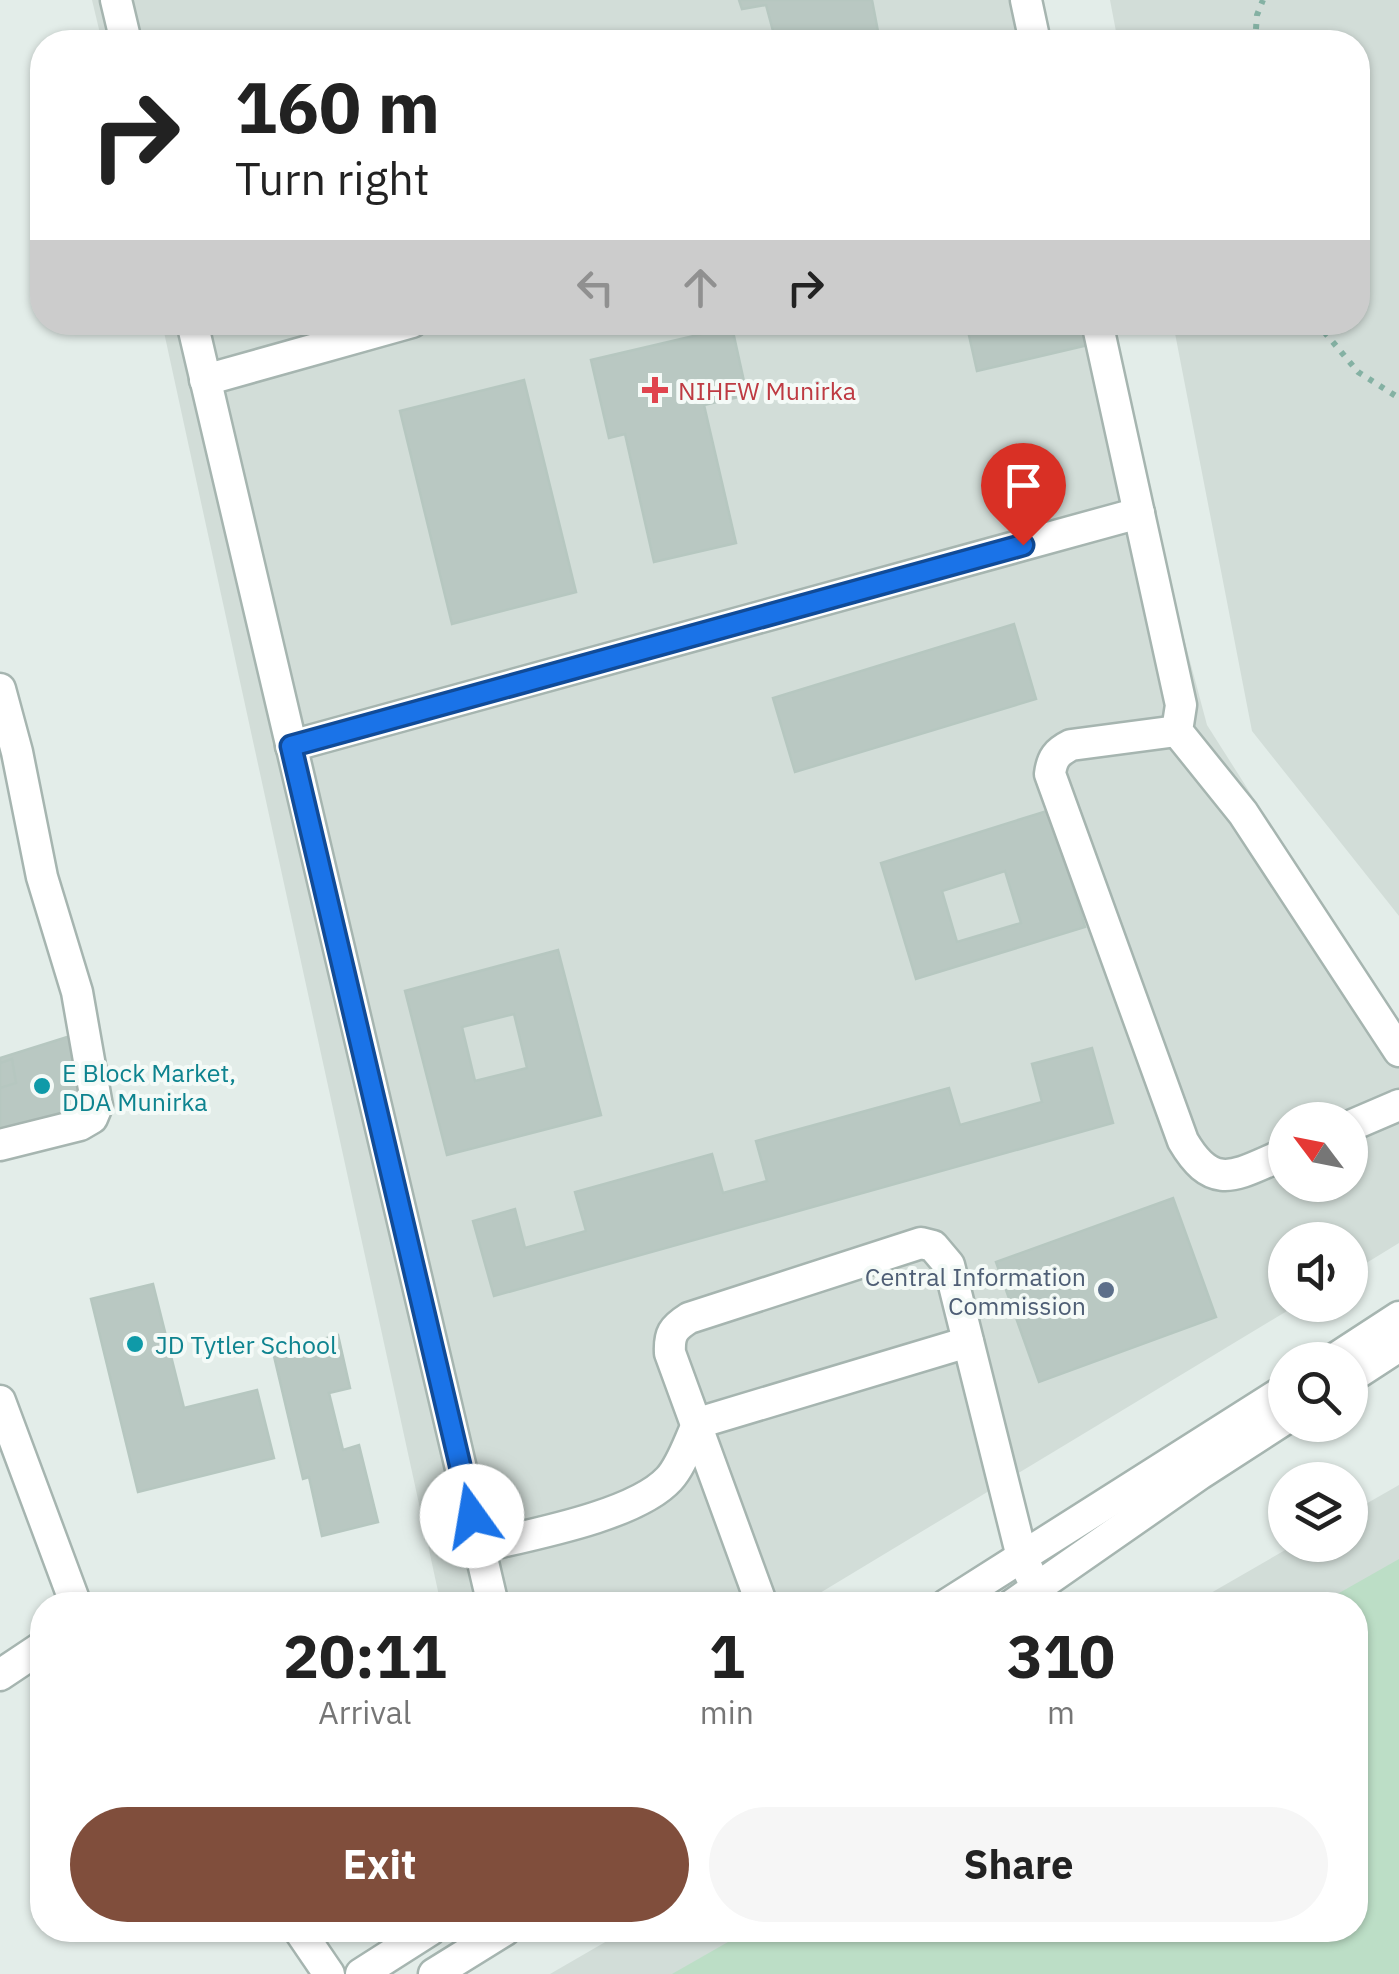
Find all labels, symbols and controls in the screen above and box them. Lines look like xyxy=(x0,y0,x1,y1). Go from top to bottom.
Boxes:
text: 160 m xyxy=(235,61,440,152)
icon: right xyxy=(70,70,200,200)
text: Turn right xyxy=(235,149,430,207)
icon: left xyxy=(568,260,623,315)
icon: ahead xyxy=(673,260,728,315)
icon: right xyxy=(778,260,833,315)
place label: NIHFW Munirka xyxy=(678,374,856,407)
marker: NIHFW Munirka xyxy=(642,377,668,403)
pin xyxy=(981,443,1066,546)
icon: arrive xyxy=(996,458,1051,513)
place label: E Block Market, DDA Munirka xyxy=(62,1056,236,1118)
marker: E Block Market, DDA Munirka xyxy=(31,1075,53,1097)
north arrow xyxy=(1268,1102,1368,1202)
map controls xyxy=(1268,1102,1368,1562)
button: sound xyxy=(1268,1222,1368,1322)
place label: Central Information Commission xyxy=(865,1260,1086,1322)
marker: Central Information Commission xyxy=(1095,1279,1117,1301)
place label: JD Tytler School xyxy=(155,1328,337,1361)
marker: JD Tytler School xyxy=(124,1333,146,1355)
button: search xyxy=(1268,1342,1368,1442)
button: layers xyxy=(1268,1462,1368,1562)
position arrow xyxy=(420,1464,524,1568)
text: 20:11 xyxy=(283,1616,447,1695)
text: 1 xyxy=(709,1616,745,1695)
text: 310 xyxy=(1007,1616,1115,1695)
text: Arrival xyxy=(318,1691,412,1733)
text: min xyxy=(700,1691,754,1733)
text: m xyxy=(1047,1691,1075,1733)
button: Exit xyxy=(70,1807,689,1922)
button: Share xyxy=(709,1807,1328,1922)

